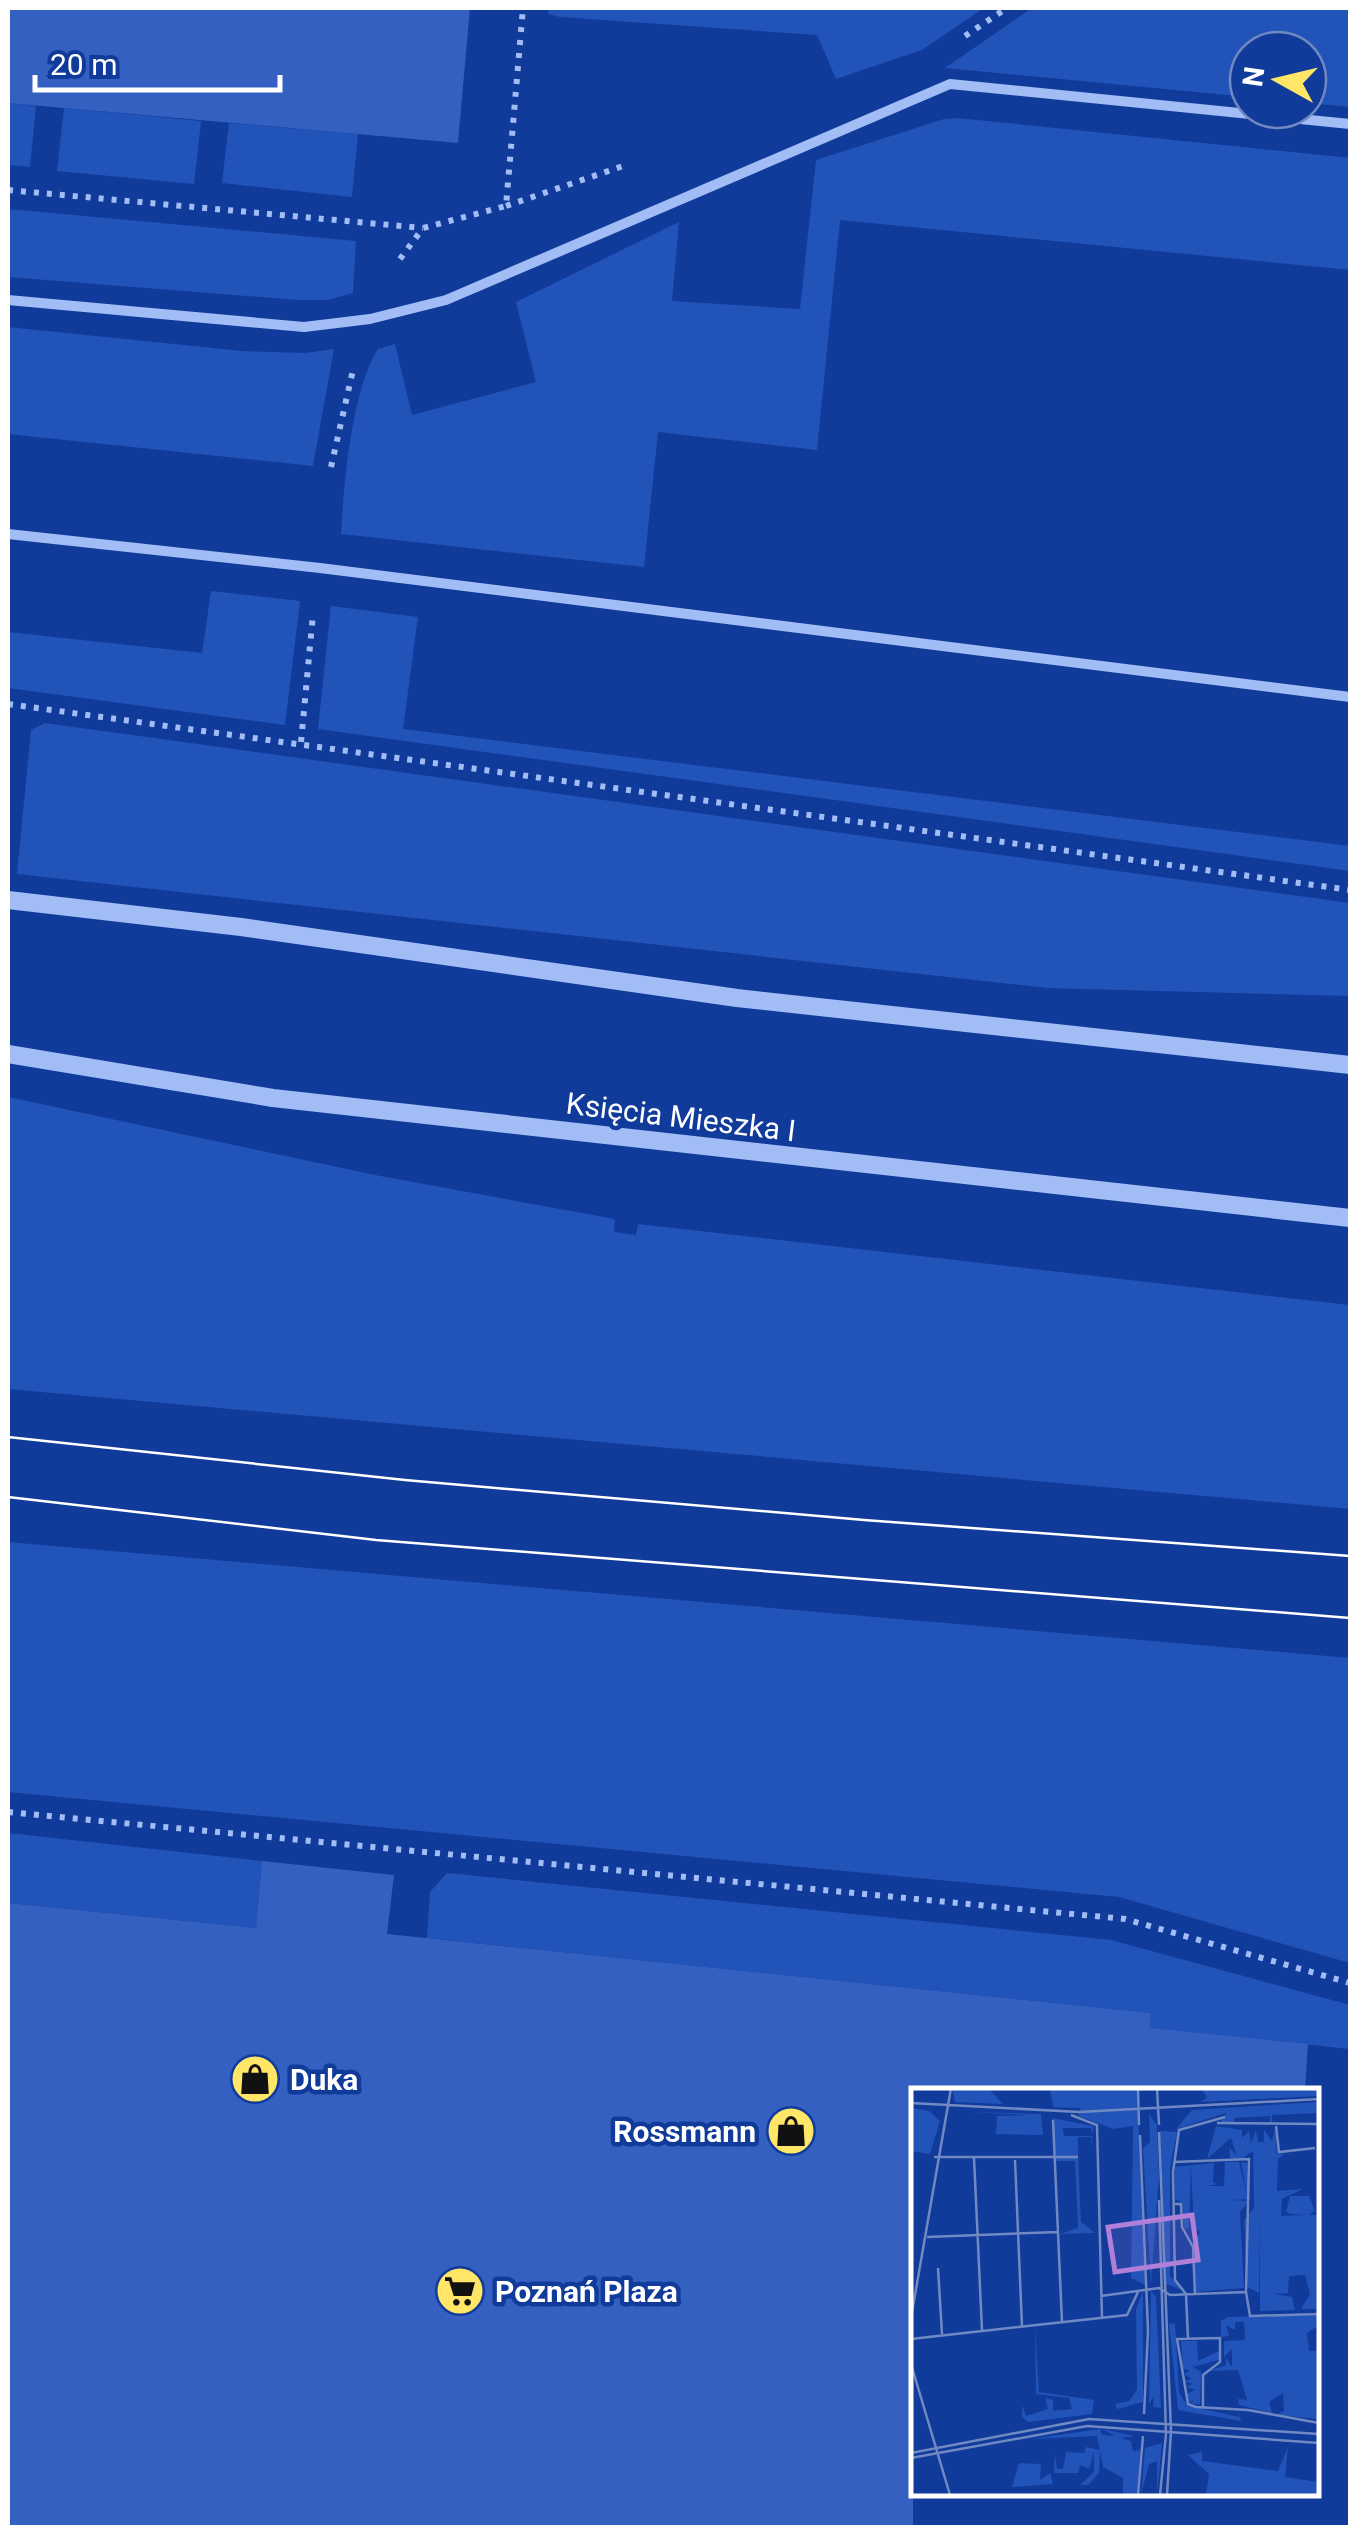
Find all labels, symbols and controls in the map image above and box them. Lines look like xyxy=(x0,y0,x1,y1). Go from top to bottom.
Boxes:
scale bar xyxy=(35,30,280,92)
north arrow xyxy=(1228,30,1328,130)
text: 20 m xyxy=(50,47,117,82)
text: N xyxy=(1236,65,1271,89)
street label: Księcia Mieszka I xyxy=(564,1086,798,1148)
shop icon: Duka xyxy=(229,2053,281,2105)
place label: Duka xyxy=(290,2062,358,2097)
inset map xyxy=(911,2088,1318,2495)
shop icon: Rossmann xyxy=(765,2105,817,2157)
place label: Rossmann xyxy=(613,2114,756,2149)
supermarket icon: Poznań Plaza xyxy=(434,2265,486,2317)
place label: Poznań Plaza xyxy=(495,2274,678,2309)

